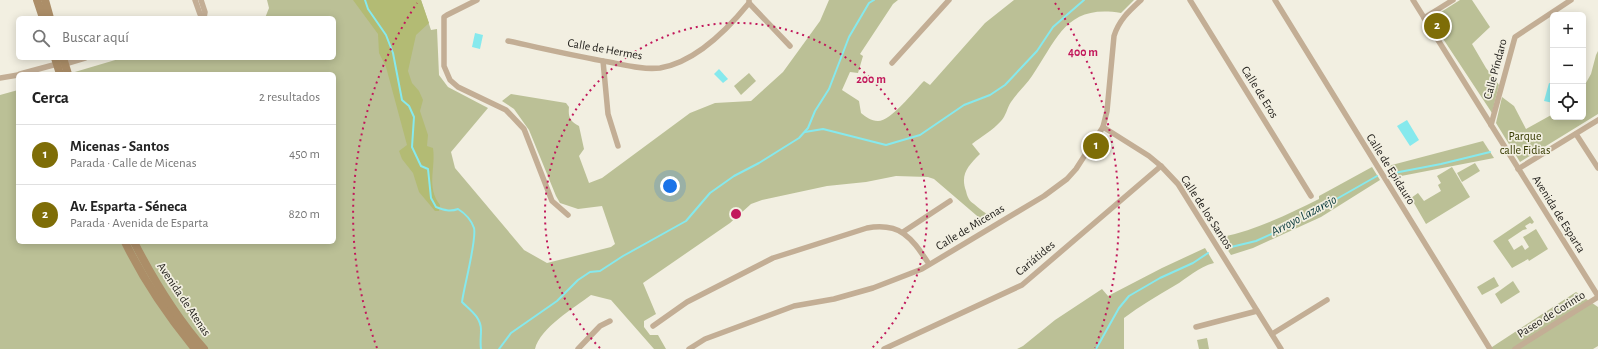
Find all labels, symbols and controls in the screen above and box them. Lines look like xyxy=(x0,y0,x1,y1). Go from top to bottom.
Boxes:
pin: 2 xyxy=(1424,11,1450,41)
map controls xyxy=(1550,12,1586,120)
button: + xyxy=(1550,12,1586,48)
search box xyxy=(16,16,336,60)
icon: search xyxy=(30,27,52,49)
text: Buscar aquí xyxy=(62,30,129,45)
street label: Calle de Hermes xyxy=(567,37,643,61)
street label: Calle Píndaro xyxy=(1481,37,1509,100)
text: 400 m xyxy=(1068,46,1098,58)
button: − xyxy=(1550,48,1586,84)
street label: Calle de Eros xyxy=(1239,64,1281,120)
text: 200 m xyxy=(856,73,886,85)
button: locate xyxy=(1550,84,1586,120)
text: Cerca xyxy=(32,89,69,106)
text: 2 resultados xyxy=(259,91,320,104)
park label: Parque calle Fidias xyxy=(1500,130,1550,156)
pin: 1 xyxy=(1083,131,1109,161)
street label: Calle de Epidauro xyxy=(1364,131,1418,207)
text: Micenas - Santos xyxy=(70,139,169,154)
text: 1 xyxy=(43,148,47,161)
text: 450 m xyxy=(289,148,320,161)
text: Parada · Calle de Micenas xyxy=(70,157,197,170)
street label: Calle de los Santos xyxy=(1179,173,1235,251)
street label: Avenida de Esparta xyxy=(1530,173,1588,255)
your location xyxy=(660,176,680,196)
water label: Arroyo Lazarejo xyxy=(1268,193,1339,239)
text: Av. Esparta - Séneca xyxy=(70,199,187,214)
street label: Calle de Micenas xyxy=(934,202,1006,252)
centre of rings xyxy=(729,207,743,221)
text: 2 xyxy=(42,208,48,221)
text: 820 m xyxy=(289,208,320,221)
text: Parada · Avenida de Esparta xyxy=(70,217,208,230)
street label: Cariátides xyxy=(1013,238,1057,278)
street label: Avenida de Atenas xyxy=(155,260,213,338)
street label: Paseo de Corinto xyxy=(1515,288,1587,340)

